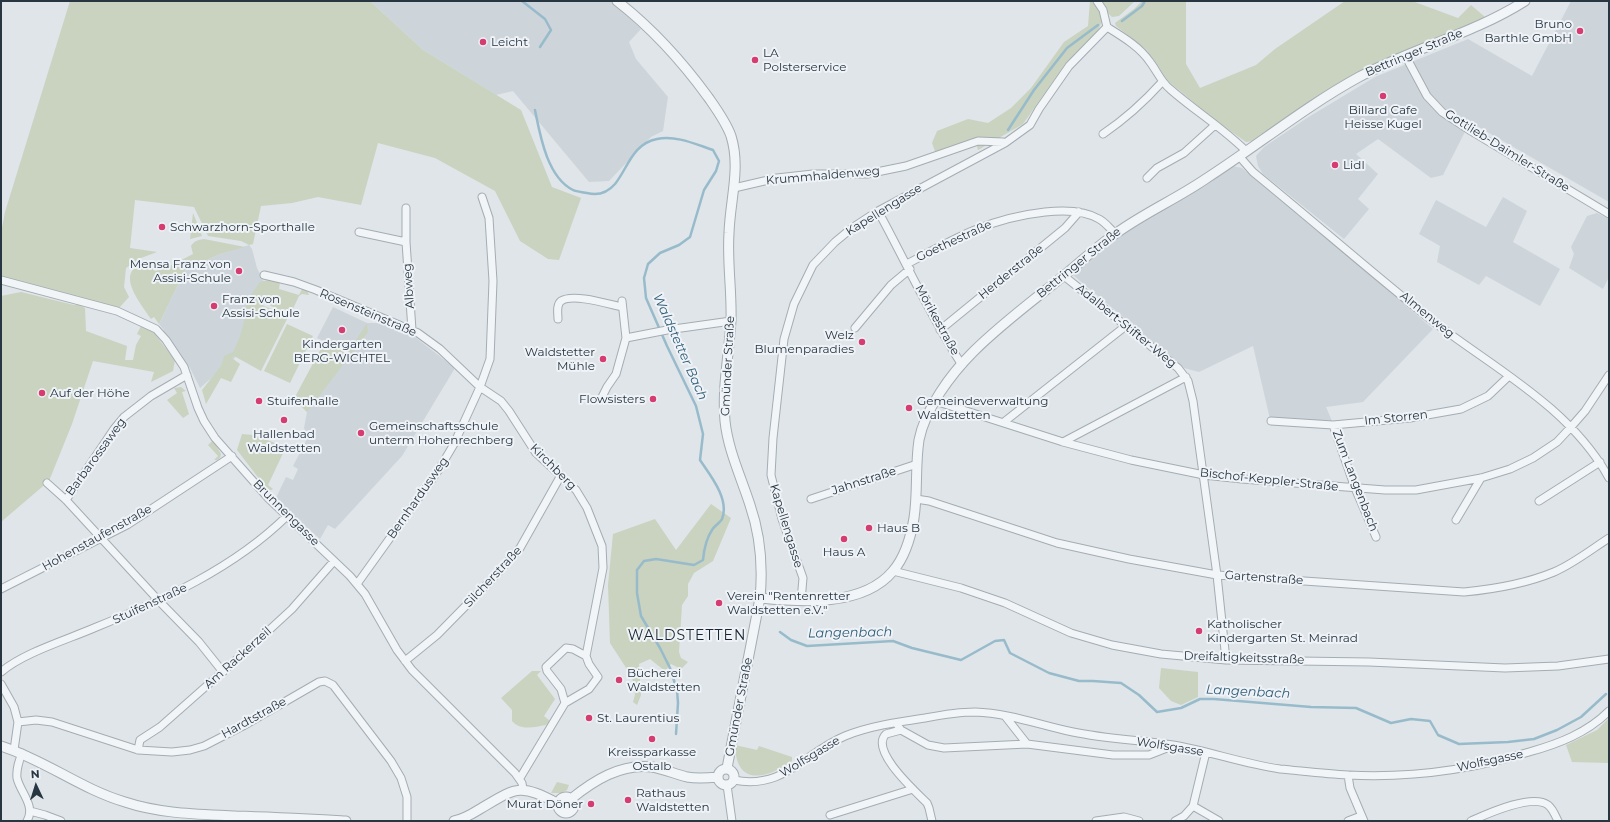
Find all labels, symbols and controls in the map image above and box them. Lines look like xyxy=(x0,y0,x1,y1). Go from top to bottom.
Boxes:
place label: Bruno Barthle GmbH xyxy=(1484,17,1572,45)
street label: Bettringer Straße xyxy=(1363,26,1465,80)
marker: Bruno Barthle GmbH xyxy=(1575,26,1585,36)
place label: Leicht xyxy=(491,35,528,49)
marker: Leicht xyxy=(478,37,488,47)
place label: LA Polsterservice xyxy=(763,46,846,74)
marker: LA Polsterservice xyxy=(750,55,760,65)
marker: Billard Cafe Heisse Kugel xyxy=(1378,91,1388,101)
place label: Billard Cafe Heisse Kugel xyxy=(1344,103,1422,131)
street label: Gottlieb-Daimler-Straße xyxy=(1442,107,1572,195)
place label: Lidl xyxy=(1343,158,1365,172)
marker: Lidl xyxy=(1330,160,1340,170)
street label: Krummhaldenweg xyxy=(765,164,881,188)
street label: Kapellengasse xyxy=(843,181,925,239)
street label: Goethestraße xyxy=(914,217,994,265)
place label: Schwarzhorn-Sporthalle xyxy=(170,220,315,234)
marker: Schwarzhorn-Sporthalle xyxy=(157,222,167,232)
street label: Bettringer Straße xyxy=(1034,225,1124,301)
street label: Herderstraße xyxy=(976,241,1046,303)
place label: Mensa Franz von Assisi-Schule xyxy=(130,257,231,285)
street label: Albweg xyxy=(400,263,418,309)
marker: Mensa Franz von Assisi-Schule xyxy=(234,266,244,276)
street label: Adalbert-Stifter-Weg xyxy=(1073,281,1179,371)
street label: Mörikestraße xyxy=(912,282,962,358)
street label: Rosensteinstraße xyxy=(317,286,419,340)
street label: Almenweg xyxy=(1397,289,1457,341)
water label: Waldstetter Bach xyxy=(649,291,711,403)
place label: Franz von Assisi-Schule xyxy=(222,292,300,320)
marker: Franz von Assisi-Schule xyxy=(209,301,219,311)
street label: Gmünder Straße xyxy=(718,315,738,417)
marker: Kindergarten BERG-WICHTEL xyxy=(337,325,347,335)
place label: Welz Blumenparadies xyxy=(755,328,854,356)
place label: Kindergarten BERG-WICHTEL xyxy=(294,337,390,365)
marker: Welz Blumenparadies xyxy=(857,337,867,347)
place label: Waldstetter Mühle xyxy=(525,345,595,373)
marker: Waldstetter Mühle xyxy=(598,354,608,364)
place label: Auf der Höhe xyxy=(50,386,130,400)
marker: Auf der Höhe xyxy=(37,388,47,398)
place label: Flowsisters xyxy=(579,392,645,406)
place label: Stuifenhalle xyxy=(267,394,339,408)
marker: Flowsisters xyxy=(648,394,658,404)
place label: Gemeindeverwaltung Waldstetten xyxy=(917,394,1048,422)
marker: Stuifenhalle xyxy=(254,396,264,406)
marker: Gemeindeverwaltung Waldstetten xyxy=(904,403,914,413)
street label: Im Storren xyxy=(1364,408,1428,428)
street label: Barbarossaweg xyxy=(63,415,129,499)
marker: Hallenbad Waldstetten xyxy=(279,415,289,425)
place label: Gemeinschaftsschule unterm Hohenrechberg xyxy=(369,419,513,447)
place label: Hallenbad Waldstetten xyxy=(247,427,321,455)
marker: Gemeinschaftsschule unterm Hohenrechberg xyxy=(356,428,366,438)
street label: Zum Langenbach xyxy=(1329,428,1381,534)
street label: Kirchberg xyxy=(527,441,579,493)
street label: Bernhardusweg xyxy=(384,454,452,542)
street label: Jahnstraße xyxy=(830,464,898,498)
street label: Bischof-Keppler-Straße xyxy=(1199,466,1339,494)
street label: Brunnengasse xyxy=(250,477,322,549)
street label: Kapellengasse xyxy=(766,482,806,570)
street label: Hohenstaufenstraße xyxy=(40,502,154,574)
place label: Haus B xyxy=(877,521,920,535)
marker: Haus B xyxy=(864,523,874,533)
marker: Haus A xyxy=(839,534,849,544)
street label: Silcherstraße xyxy=(461,544,525,610)
place label: Haus A xyxy=(823,545,865,559)
street label: Gartenstraße xyxy=(1224,568,1304,588)
street label: Stuifenstraße xyxy=(111,581,189,627)
place label: Verein "Rentenretter Waldstetten e.V." xyxy=(727,589,850,617)
marker: Verein "Rentenretter Waldstetten e.V." xyxy=(714,598,724,608)
place label: Katholischer Kindergarten St. Meinrad xyxy=(1207,617,1358,645)
street label: Am Rackerzeil xyxy=(201,624,275,692)
water label: Langenbach xyxy=(808,624,892,642)
marker: Katholischer Kindergarten St. Meinrad xyxy=(1194,626,1204,636)
district label: WALDSTETTEN xyxy=(628,628,746,644)
street label: Dreifaltigkeitsstraße xyxy=(1183,649,1305,667)
street label: Gmünder Straße xyxy=(722,656,756,758)
place label: Bücherei Waldstetten xyxy=(627,666,701,694)
marker: Bücherei Waldstetten xyxy=(614,675,624,685)
water label: Langenbach xyxy=(1205,682,1291,702)
street label: Hardtstraße xyxy=(219,694,289,742)
place label: St. Laurentius xyxy=(597,711,679,725)
marker: St. Laurentius xyxy=(584,713,594,723)
street label: Wolfsgasse xyxy=(777,733,843,781)
marker: Kreissparkasse Ostalb xyxy=(647,734,657,744)
street label: Wolfsgasse xyxy=(1135,735,1205,759)
place label: Kreissparkasse Ostalb xyxy=(608,745,696,773)
street label: Wolfsgasse xyxy=(1455,747,1525,775)
north arrow xyxy=(16,766,56,806)
text: N xyxy=(30,767,40,781)
place label: Rathaus Waldstetten xyxy=(636,786,710,814)
marker: Rathaus Waldstetten xyxy=(623,795,633,805)
place label: Murat Döner xyxy=(506,797,583,811)
marker: Murat Döner xyxy=(586,799,596,809)

